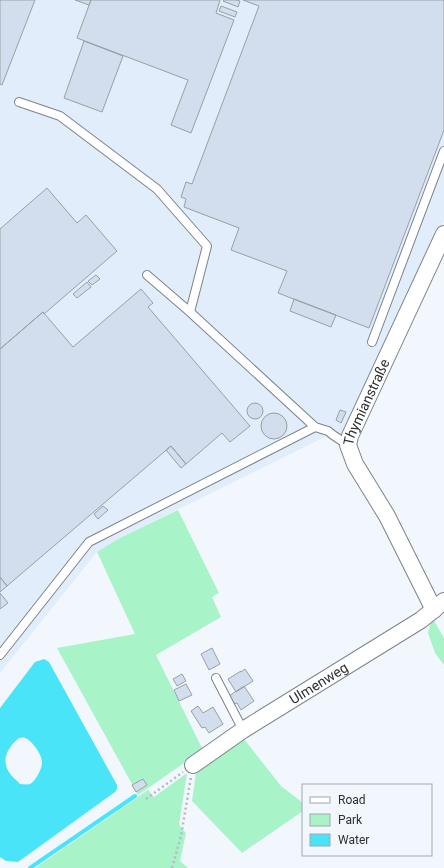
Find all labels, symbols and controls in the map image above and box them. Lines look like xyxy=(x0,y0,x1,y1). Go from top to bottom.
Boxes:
street label: Thymianstraße xyxy=(340,356,393,447)
street label: Ulmenweg xyxy=(286,659,351,707)
legend xyxy=(302,784,432,856)
text: Road xyxy=(338,793,366,807)
text: Park xyxy=(338,813,363,827)
text: Water xyxy=(338,833,369,847)

